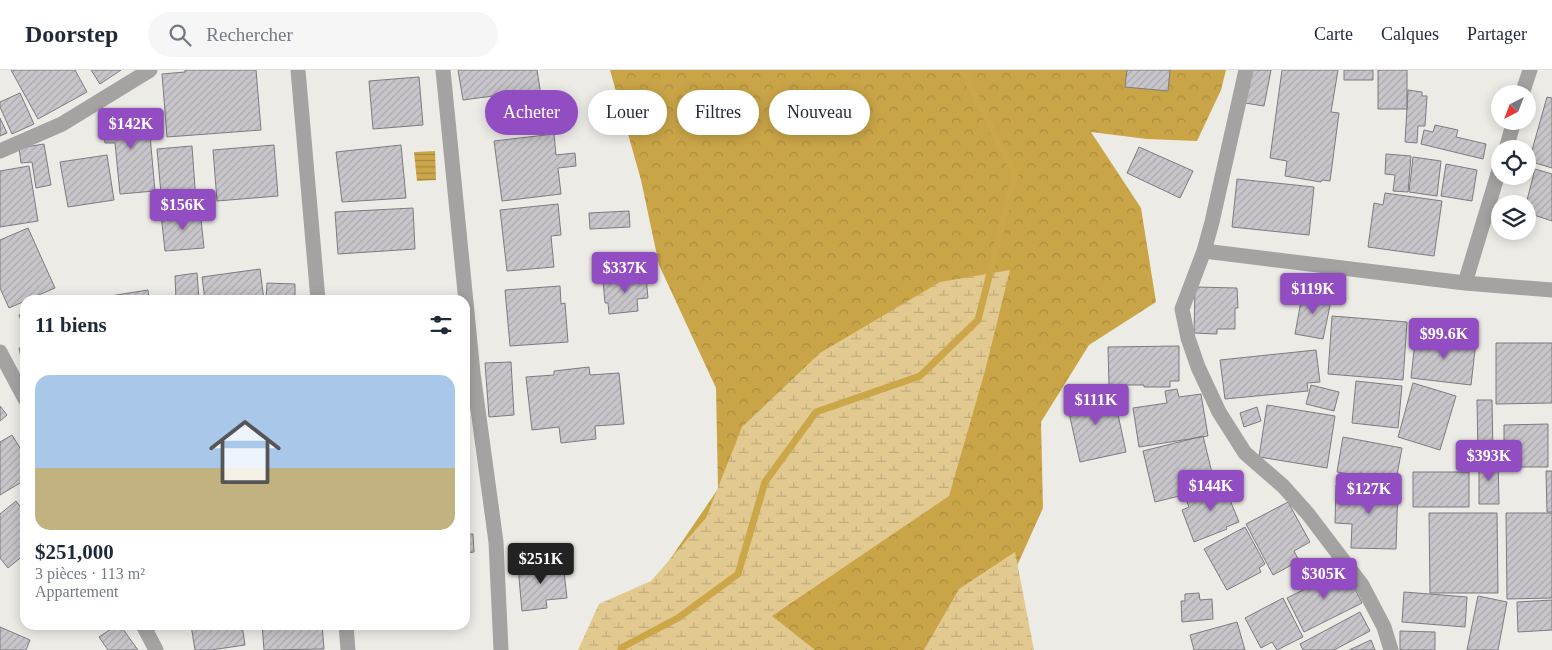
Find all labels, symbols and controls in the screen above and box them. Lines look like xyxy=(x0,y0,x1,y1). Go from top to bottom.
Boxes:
search box xyxy=(148,12,498,57)
text: Doorstep xyxy=(25,21,118,47)
icon: search xyxy=(166,21,194,49)
text: Rechercher xyxy=(206,24,293,45)
text: Carte xyxy=(1314,24,1353,44)
text: Calques xyxy=(1381,24,1439,44)
text: Partager xyxy=(1467,24,1527,44)
north arrow xyxy=(1491,85,1536,130)
map controls xyxy=(1491,85,1536,240)
chip: Acheter xyxy=(485,90,578,135)
chip: Louer xyxy=(588,90,667,135)
chip: Filtres xyxy=(677,90,759,135)
chip: Nouveau xyxy=(769,90,870,135)
pin: $142K xyxy=(96,108,166,150)
text: $142K xyxy=(109,115,153,132)
button: locate xyxy=(1491,140,1536,185)
pin: $156K xyxy=(148,189,218,231)
button: layers xyxy=(1491,195,1536,240)
text: $156K xyxy=(161,196,205,213)
pin: $337K xyxy=(590,252,660,294)
text: $337K xyxy=(603,259,647,276)
pin: $119K xyxy=(1278,272,1348,315)
text: $119K xyxy=(1291,280,1335,297)
icon: filters xyxy=(427,311,455,339)
text: 11 biens xyxy=(35,313,107,337)
pin: $99.6K xyxy=(1403,318,1485,360)
text: $99.6K xyxy=(1420,325,1468,342)
pin: $111K xyxy=(1061,384,1131,426)
text: $111K xyxy=(1075,391,1117,408)
icon: home xyxy=(200,407,290,497)
pin: $393K xyxy=(1454,440,1524,482)
text: $393K xyxy=(1467,447,1511,464)
pin: $144K xyxy=(1176,470,1246,512)
pin: $127K xyxy=(1334,472,1404,515)
text: $144K xyxy=(1189,477,1233,494)
text: $127K xyxy=(1347,480,1391,497)
text: $251,000 xyxy=(35,540,114,564)
pin: $251K xyxy=(506,542,576,585)
text: $251K xyxy=(519,550,563,567)
pin: $305K xyxy=(1289,558,1359,600)
text: 3 pièces · 113 m² xyxy=(35,565,145,582)
text: $305K xyxy=(1302,565,1346,582)
text: Appartement xyxy=(35,583,119,600)

